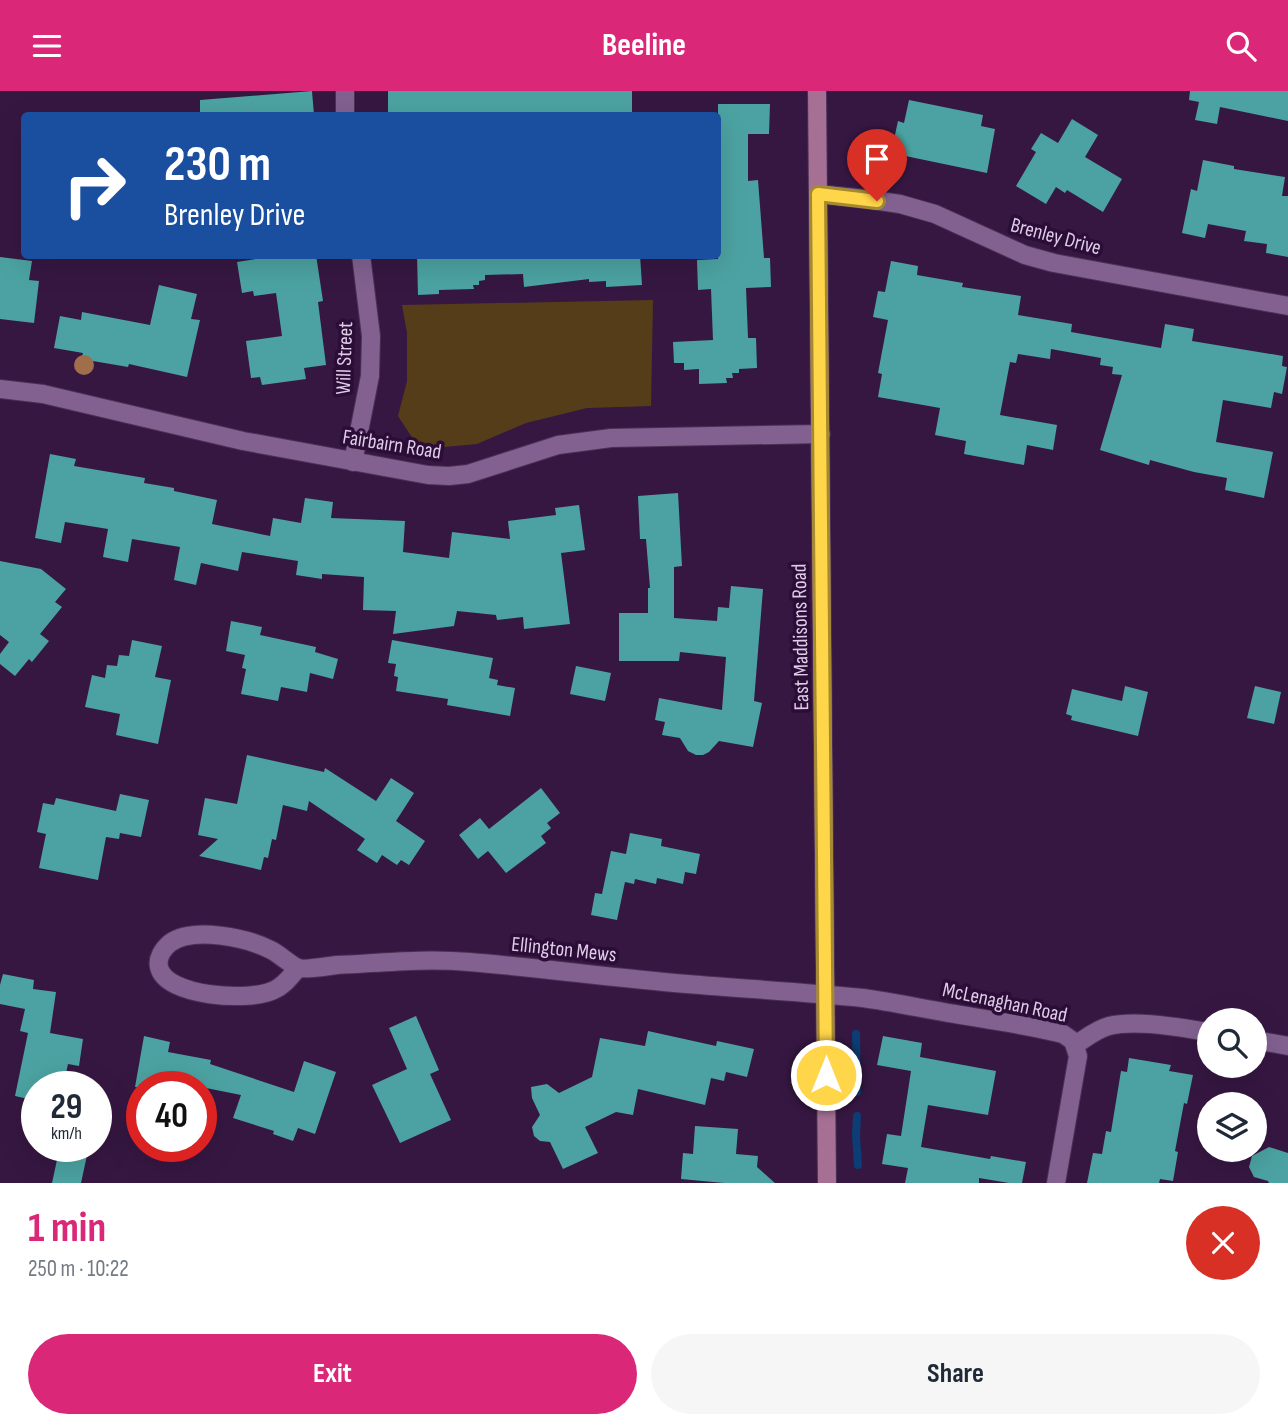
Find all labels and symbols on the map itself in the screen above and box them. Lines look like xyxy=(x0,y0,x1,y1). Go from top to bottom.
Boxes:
pin xyxy=(847,129,907,201)
street label: Brenley Drive xyxy=(1008,212,1104,261)
street label: Will Street xyxy=(331,321,358,395)
street label: Fairbairn Road xyxy=(341,424,443,465)
street label: East Maddisons Road xyxy=(787,563,814,711)
street label: Ellington Mews xyxy=(510,932,618,967)
street label: McLenaghan Road xyxy=(940,977,1069,1028)
position arrow xyxy=(789,1038,863,1112)
speed limit sign: 40 xyxy=(126,1071,217,1162)

